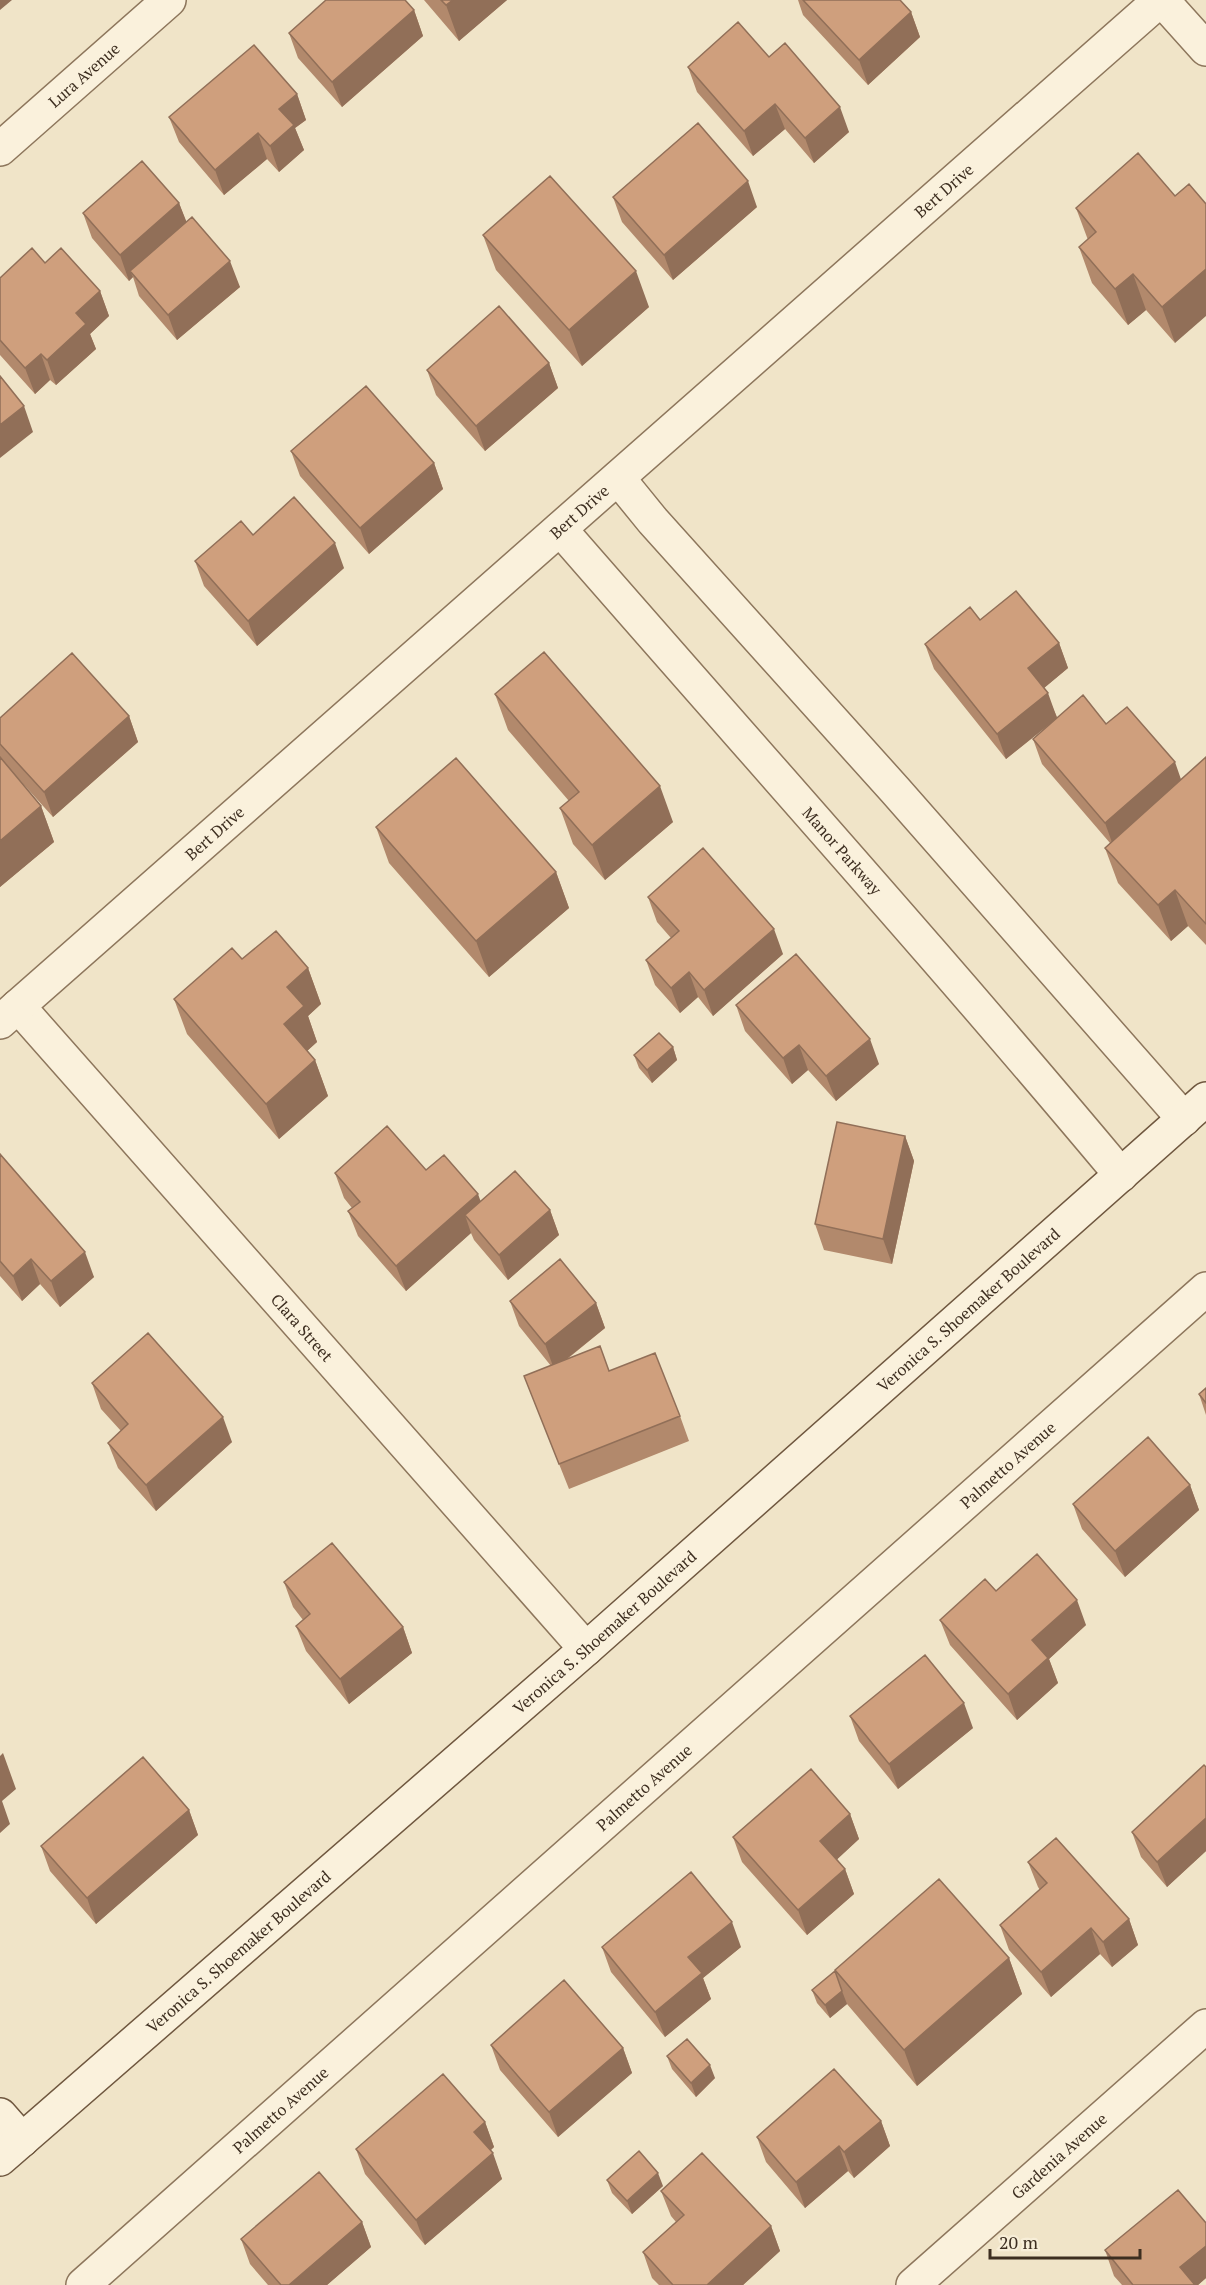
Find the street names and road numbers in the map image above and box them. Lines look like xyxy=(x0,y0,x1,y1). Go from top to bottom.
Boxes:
street label: Lura Avenue xyxy=(44,37,124,112)
street label: Bert Drive xyxy=(910,158,978,222)
street label: Bert Drive xyxy=(545,480,614,544)
street label: Bert Drive xyxy=(180,801,249,865)
street label: Manor Parkway xyxy=(798,802,887,900)
street label: Veronica S. Shoemaker Boulevard xyxy=(872,1223,1065,1397)
street label: Clara Street xyxy=(266,1289,338,1366)
street label: Palmetto Avenue xyxy=(955,1416,1060,1513)
street label: Veronica S. Shoemaker Boulevard xyxy=(508,1545,701,1719)
street label: Palmetto Avenue xyxy=(592,1739,697,1836)
street label: Veronica S. Shoemaker Boulevard xyxy=(142,1865,335,2038)
street label: Palmetto Avenue xyxy=(228,2061,333,2158)
street label: Gardenia Avenue xyxy=(1007,2108,1112,2204)

